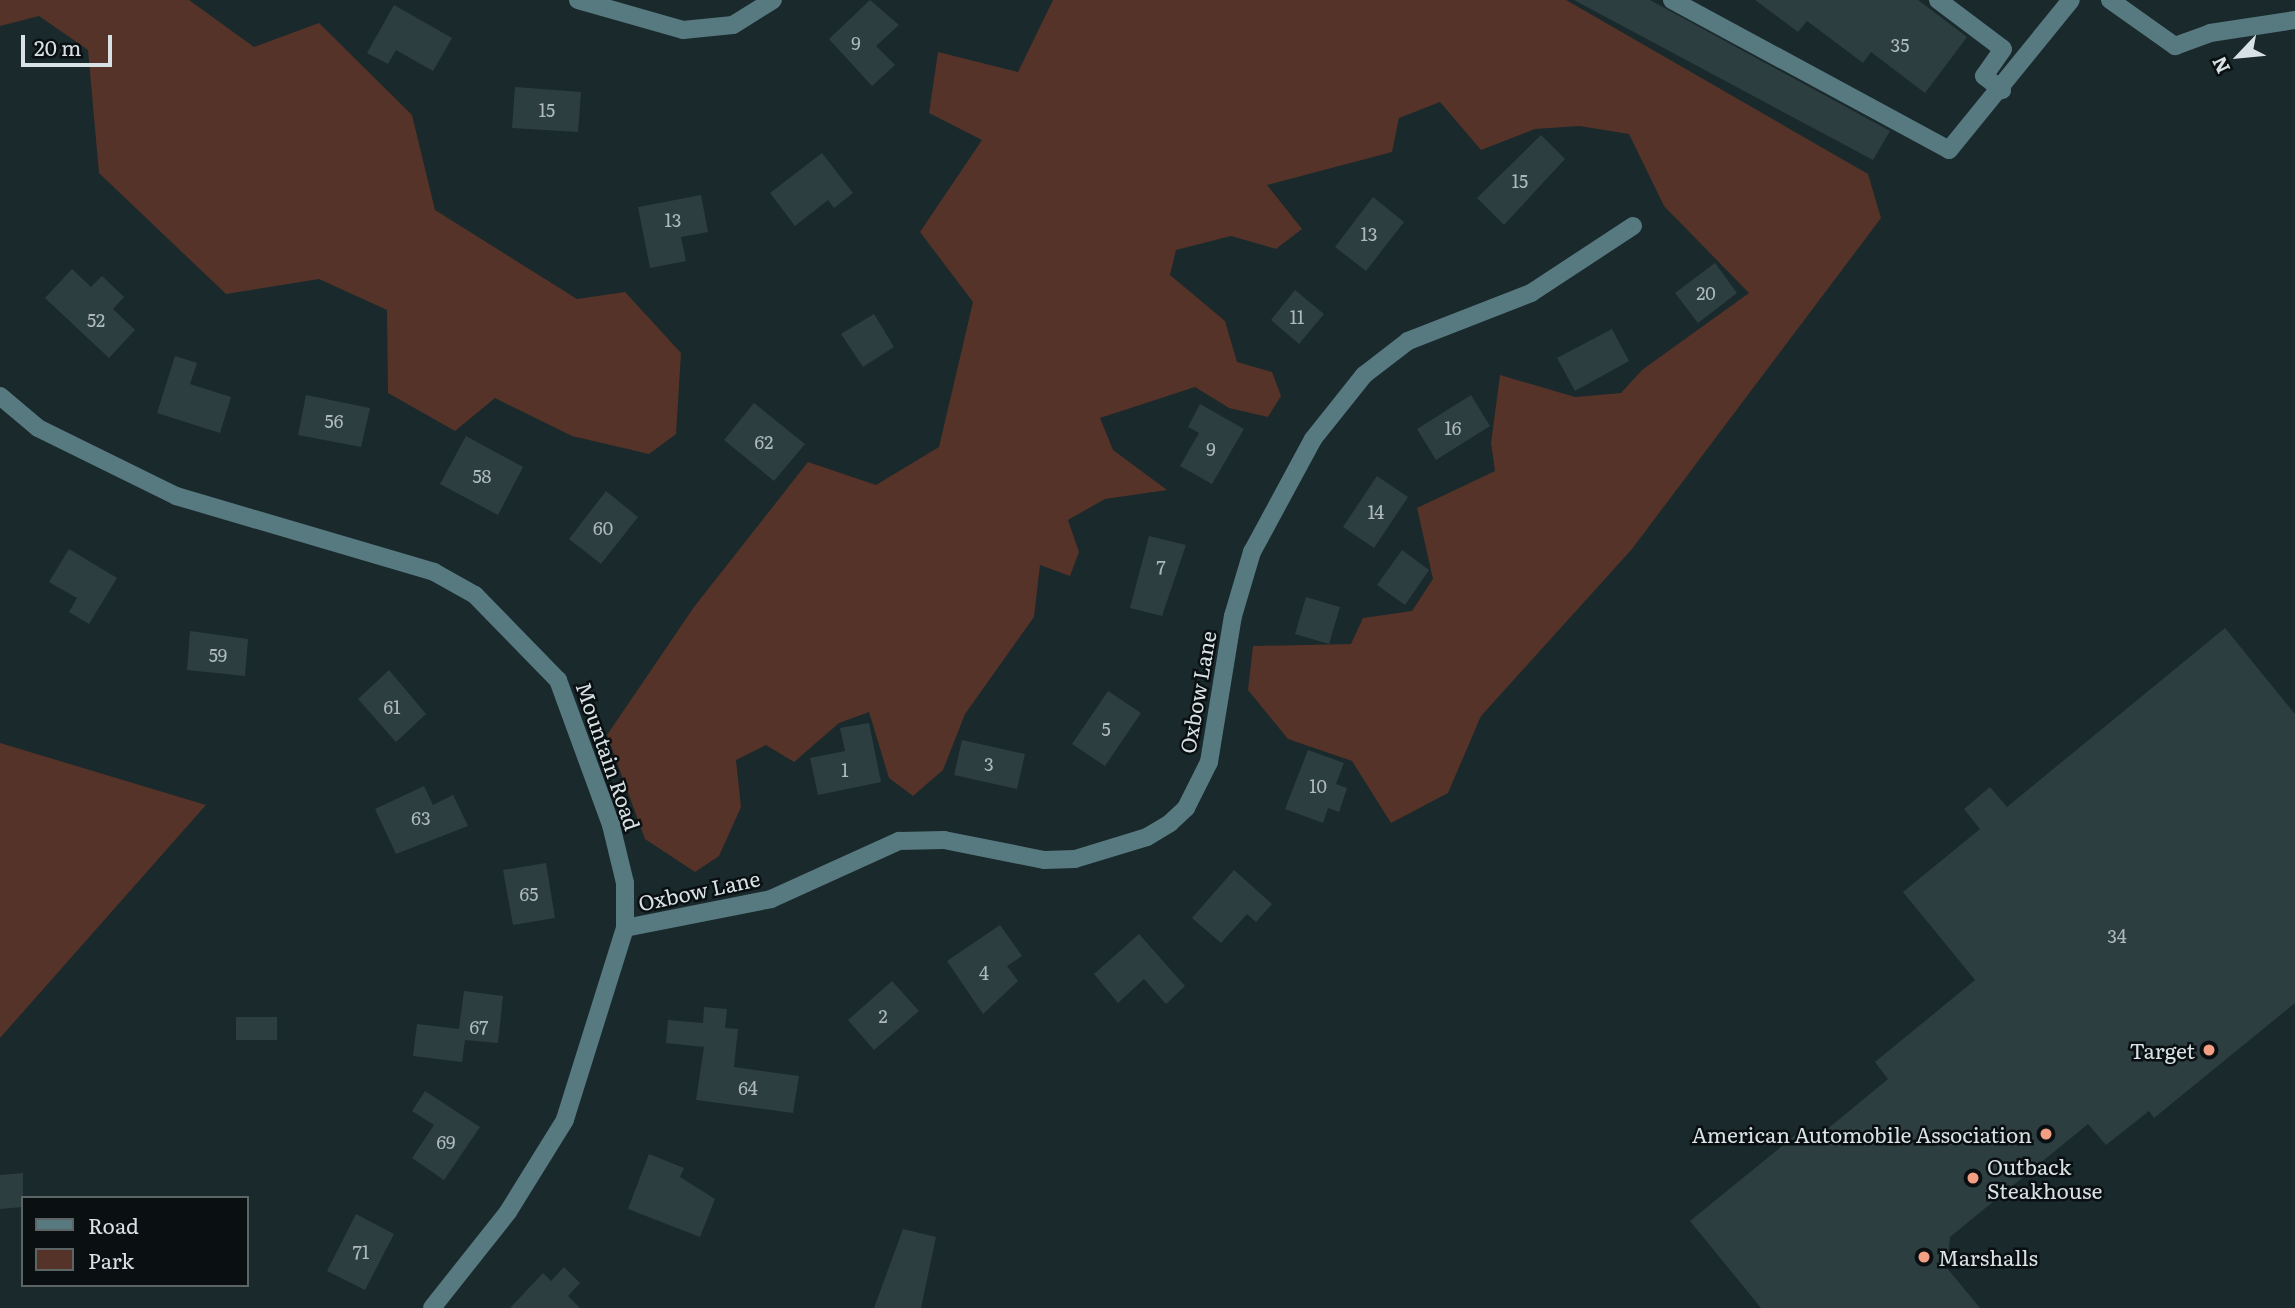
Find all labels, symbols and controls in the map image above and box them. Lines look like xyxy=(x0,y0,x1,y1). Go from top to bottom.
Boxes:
scale bar xyxy=(24,21,116,65)
north arrow xyxy=(2204,21,2274,91)
text: 20 m xyxy=(34,31,81,62)
house number: 9 xyxy=(851,32,861,54)
house number: 35 xyxy=(1891,34,1909,56)
text: N xyxy=(2204,52,2236,79)
house number: 15 xyxy=(539,99,555,121)
house number: 15 xyxy=(1512,170,1528,192)
house number: 13 xyxy=(664,209,682,231)
house number: 13 xyxy=(1360,223,1378,245)
house number: 20 xyxy=(1696,282,1716,304)
house number: 11 xyxy=(1290,306,1304,328)
house number: 52 xyxy=(87,309,105,331)
house number: 56 xyxy=(325,410,343,432)
house number: 16 xyxy=(1445,417,1461,439)
house number: 62 xyxy=(755,431,773,453)
house number: 9 xyxy=(1206,438,1216,460)
house number: 58 xyxy=(472,465,492,487)
house number: 14 xyxy=(1368,501,1384,523)
house number: 60 xyxy=(593,517,613,539)
house number: 7 xyxy=(1156,556,1166,578)
street label: Oxbow Lane xyxy=(1174,629,1220,755)
house number: 59 xyxy=(209,644,227,666)
street label: Mountain Road xyxy=(572,679,646,833)
house number: 61 xyxy=(384,696,400,718)
house number: 5 xyxy=(1101,718,1111,740)
house number: 3 xyxy=(984,753,994,775)
house number: 1 xyxy=(841,759,849,781)
house number: 10 xyxy=(1309,775,1327,797)
house number: 63 xyxy=(411,807,431,829)
street label: Oxbow Lane xyxy=(636,865,762,915)
house number: 65 xyxy=(520,883,538,905)
house number: 34 xyxy=(2107,925,2127,947)
house number: 4 xyxy=(979,962,989,984)
house number: 2 xyxy=(878,1005,888,1027)
house number: 67 xyxy=(470,1016,488,1038)
place label: Target xyxy=(2130,1037,2195,1063)
marker: Target xyxy=(2201,1042,2217,1058)
house number: 64 xyxy=(738,1077,758,1099)
place label: American Automobile Association xyxy=(1692,1121,2032,1147)
marker: American Automobile Association xyxy=(2038,1126,2054,1142)
house number: 69 xyxy=(436,1131,456,1153)
place label: Outback Steakhouse xyxy=(1987,1153,2102,1203)
marker: Outback Steakhouse xyxy=(1965,1170,1981,1186)
legend xyxy=(21,1196,248,1287)
text: Road xyxy=(88,1209,139,1240)
house number: 71 xyxy=(353,1241,369,1263)
text: Park xyxy=(88,1244,134,1275)
place label: Marshalls xyxy=(1938,1244,2038,1270)
marker: Marshalls xyxy=(1916,1249,1932,1265)

